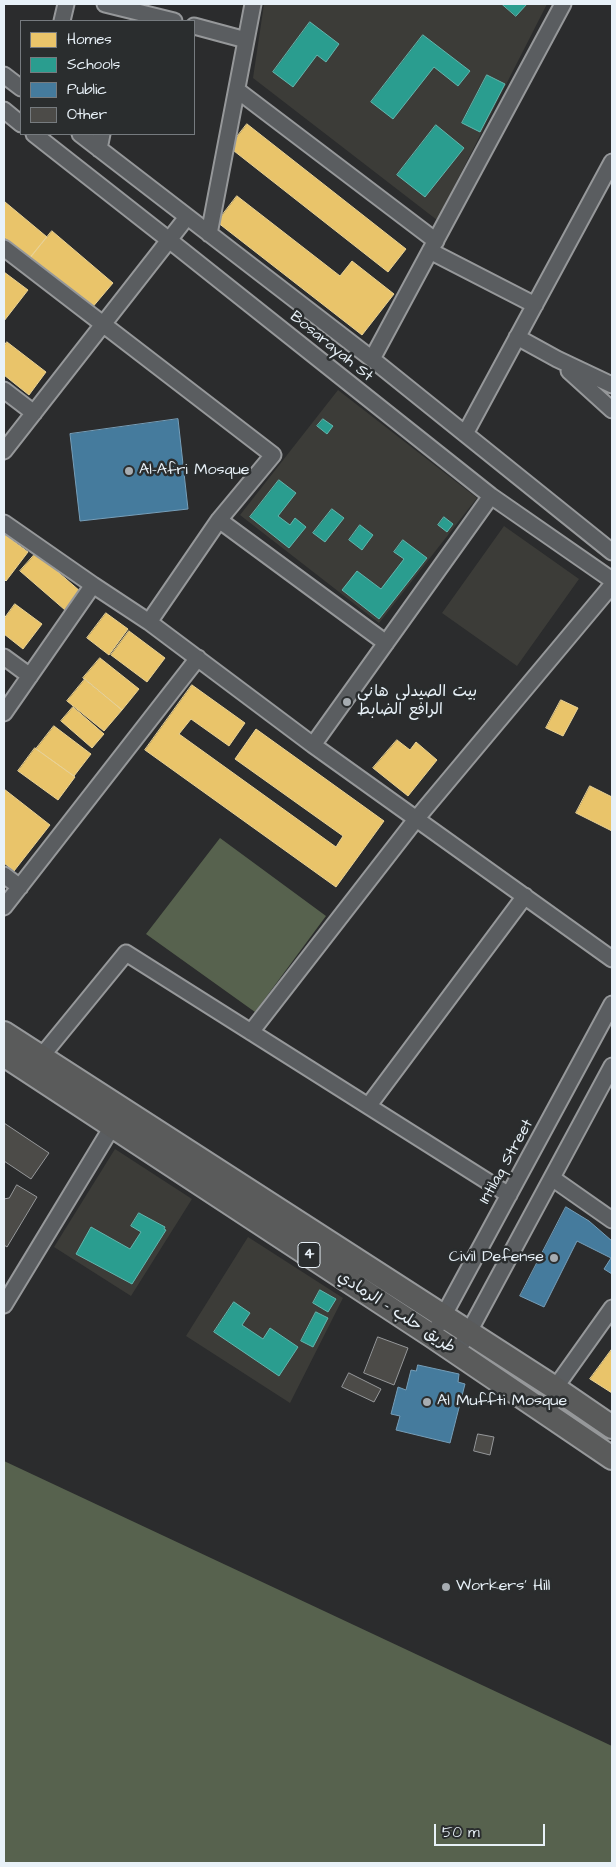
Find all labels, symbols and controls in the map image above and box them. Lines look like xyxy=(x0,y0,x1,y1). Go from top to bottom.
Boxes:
legend xyxy=(20,20,195,135)
text: Homes xyxy=(67,29,112,50)
text: Schools xyxy=(67,54,120,75)
text: Public xyxy=(67,79,107,100)
text: Other xyxy=(67,104,107,125)
street label: Bosarayah St xyxy=(286,308,376,386)
place label: Al-Afri Mosque xyxy=(139,461,249,481)
marker: Al-Afri Mosque xyxy=(123,465,135,477)
place label: بيت الصيدلي هاني الرافع الضابط xyxy=(357,683,477,721)
marker: بيت الصيدلي هاني الرافع الضابط xyxy=(341,696,353,708)
street label: Intilaq Street xyxy=(476,1116,538,1208)
road number: 4 xyxy=(298,1242,320,1268)
place label: Civil Defense xyxy=(449,1248,544,1268)
marker: Civil Defense xyxy=(548,1252,560,1264)
street label: طريق حلب - الرمادي xyxy=(333,1268,459,1358)
place label: Al Muffti Mosque xyxy=(437,1392,567,1412)
marker: Al Muffti Mosque xyxy=(421,1396,433,1408)
place label: Workers' Hill xyxy=(456,1577,550,1597)
marker: Workers' Hill xyxy=(440,1581,452,1593)
scale bar xyxy=(436,1814,547,1846)
text: 50 m xyxy=(442,1822,480,1843)

